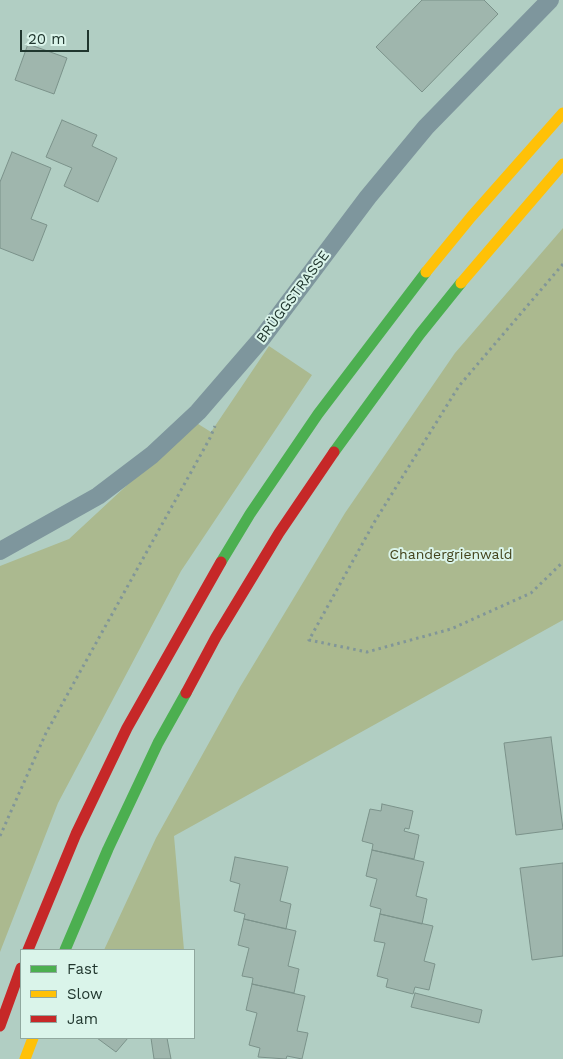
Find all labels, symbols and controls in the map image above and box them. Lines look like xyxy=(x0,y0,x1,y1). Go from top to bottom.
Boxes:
scale bar xyxy=(22,20,91,52)
text: 20 m xyxy=(28,30,66,48)
street label: BRÜGGSTRASSE xyxy=(253,248,333,346)
park label: Chandergrienwald xyxy=(389,547,513,563)
legend xyxy=(20,949,195,1039)
text: Fast xyxy=(67,960,98,978)
text: Slow xyxy=(67,985,103,1003)
text: Jam xyxy=(67,1010,98,1028)

